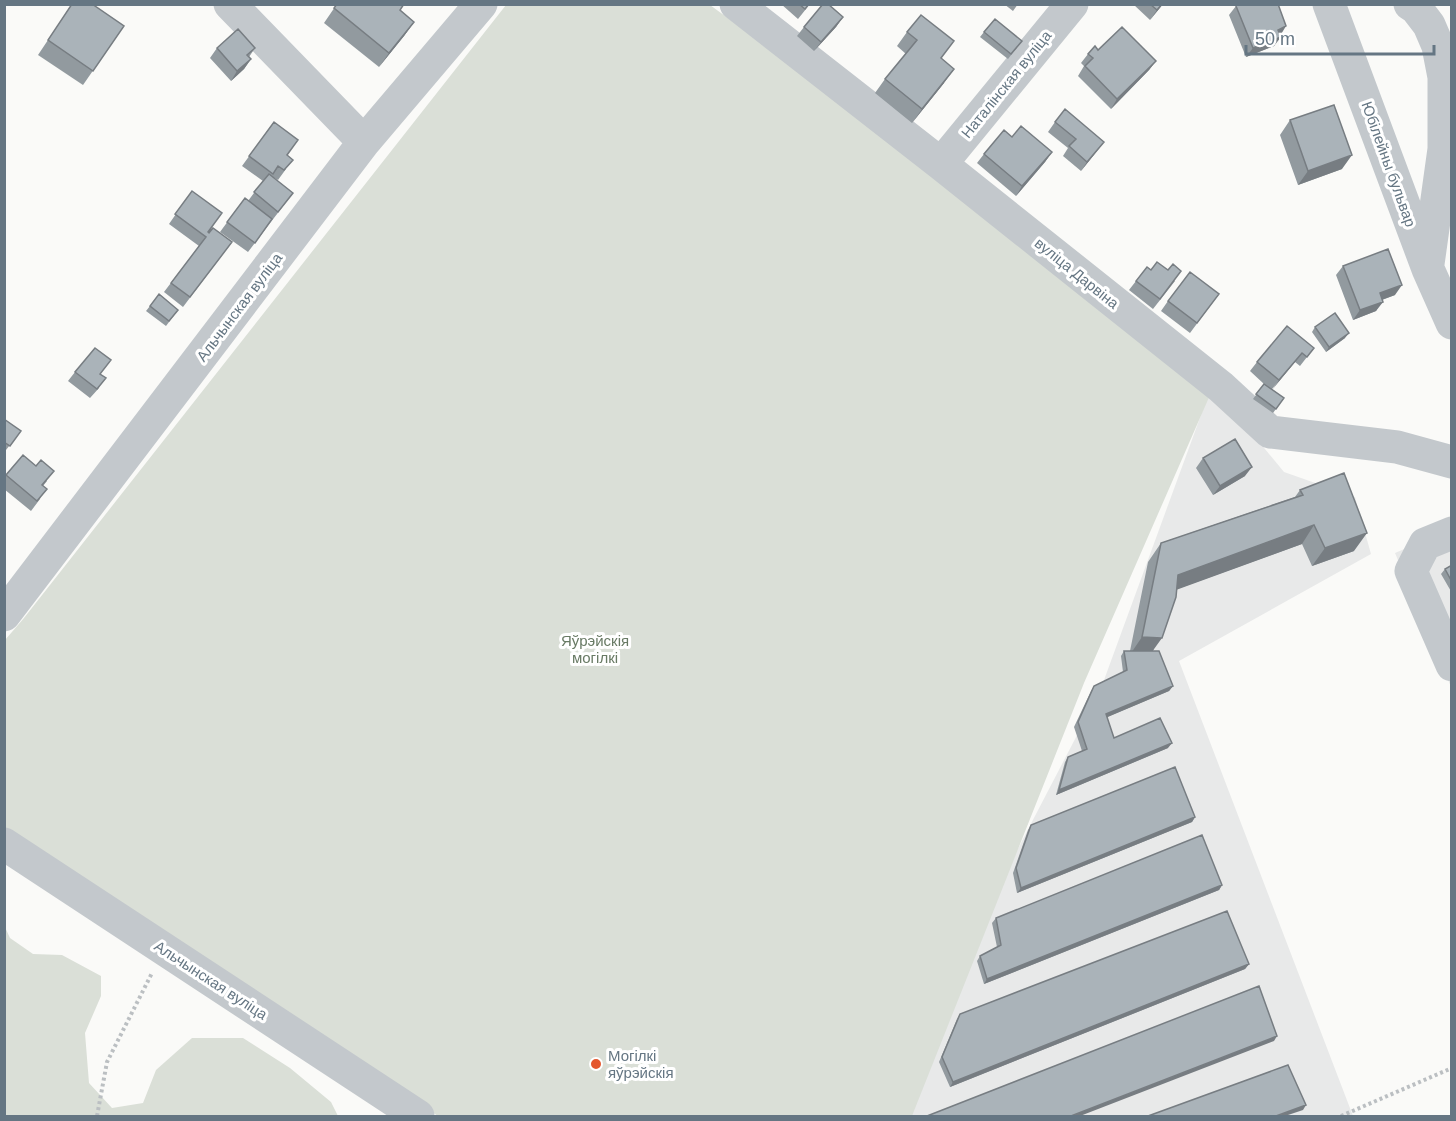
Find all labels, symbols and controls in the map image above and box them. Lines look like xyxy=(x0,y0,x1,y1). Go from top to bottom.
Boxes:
scale bar xyxy=(1246,18,1434,56)
street label: Наталінская вуліца xyxy=(958,26,1055,141)
text: 50 m xyxy=(1255,29,1295,49)
street label: Юбілейны бульвар xyxy=(1358,99,1420,229)
street label: вуліца Дарвіна xyxy=(1032,234,1123,312)
street label: Альчынская вуліца xyxy=(193,249,286,365)
park label: Яўрэйскія могілкі xyxy=(561,632,629,666)
street label: Альчынская вуліца xyxy=(151,937,271,1023)
place label: Могілкі яўрэйскія xyxy=(608,1047,674,1081)
marker: Могілкі яўрэйскія xyxy=(589,1057,603,1071)

